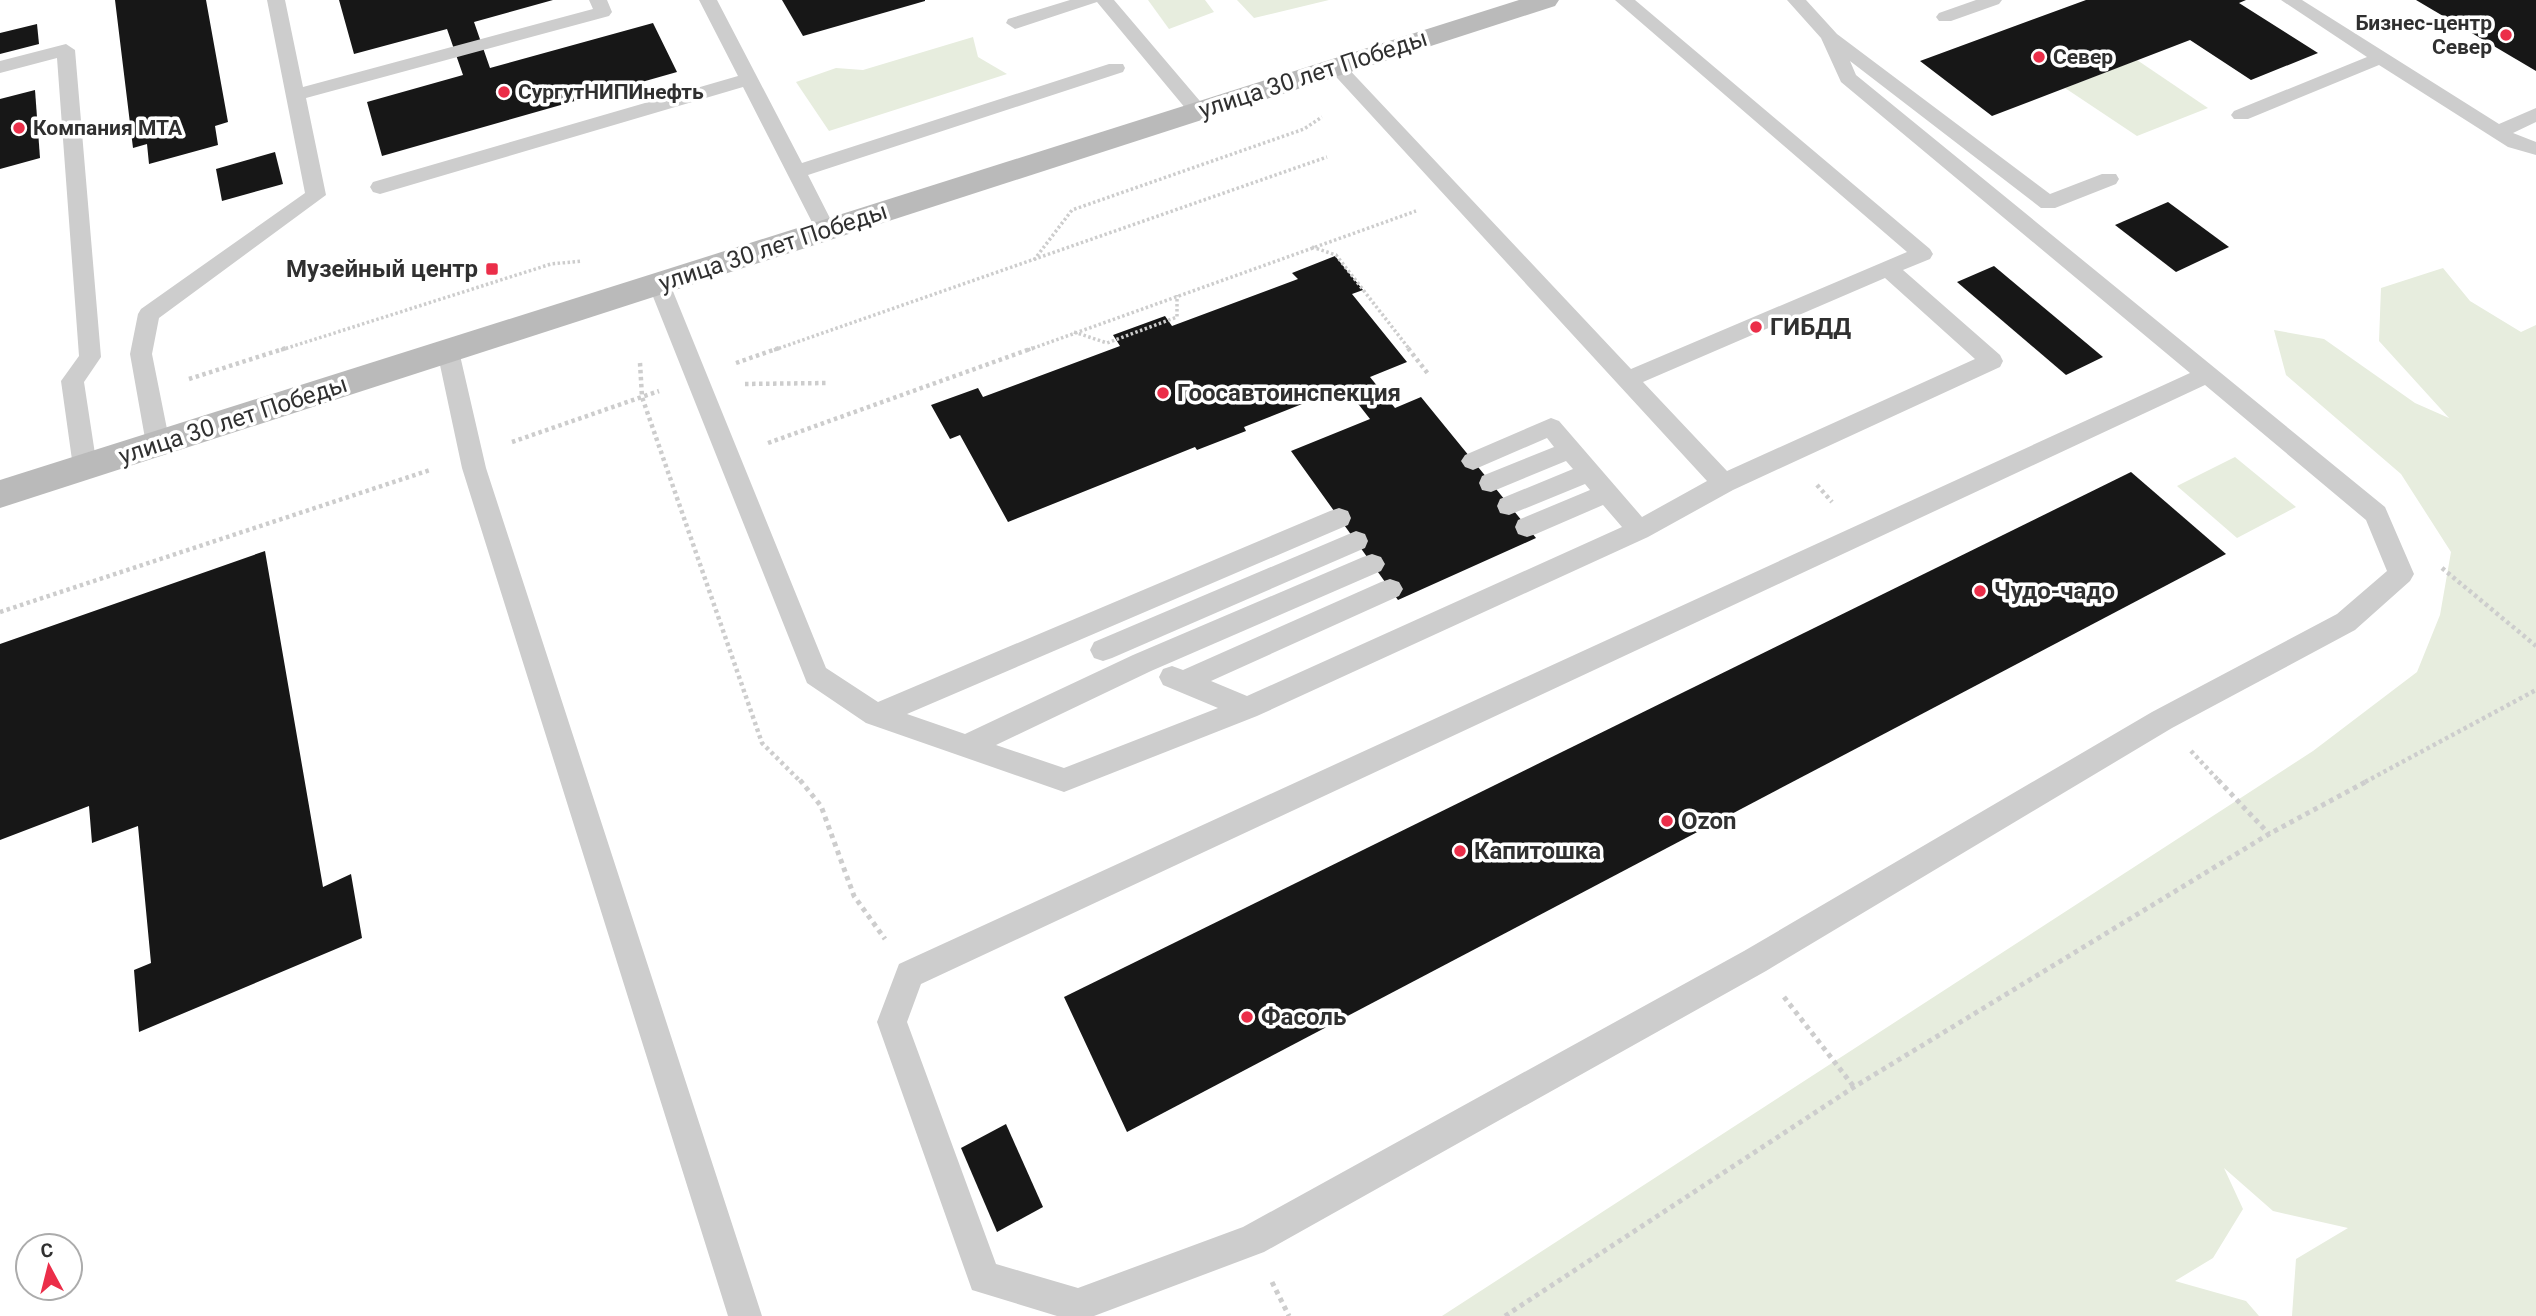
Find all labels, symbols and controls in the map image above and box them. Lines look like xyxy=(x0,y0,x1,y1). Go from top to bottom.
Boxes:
place label: Бизнес-центр Север xyxy=(2355,11,2492,59)
street label: улица 30 лет Победы xyxy=(1195,24,1431,124)
marker: Бизнес-центр Север xyxy=(2498,27,2514,43)
place label: Север xyxy=(2053,45,2113,69)
marker: Север xyxy=(2031,49,2047,65)
place label: СургутНИПИнефть xyxy=(518,80,704,104)
marker: СургутНИПИнефть xyxy=(496,84,512,100)
place label: Компания MTA xyxy=(33,116,183,140)
marker: Компания MTA xyxy=(11,120,27,136)
street label: улица 30 лет Победы xyxy=(655,197,891,297)
place label: Музейный центр xyxy=(286,255,478,283)
marker: Музейный центр xyxy=(484,261,500,277)
place label: ГИБДД xyxy=(1770,313,1851,341)
marker: ГИБДД xyxy=(1748,319,1764,335)
street label: улица 30 лет Победы xyxy=(115,370,351,470)
place label: Гоосавтоинспекция xyxy=(1177,379,1401,407)
marker: Гоосавтоинспекция xyxy=(1155,385,1171,401)
place label: Чудо-чадо xyxy=(1994,577,2115,605)
marker: Чудо-чадо xyxy=(1972,583,1988,599)
place label: Ozon xyxy=(1681,807,1737,835)
marker: Ozon xyxy=(1659,813,1675,829)
place label: Капитошка xyxy=(1474,837,1601,865)
marker: Капитошка xyxy=(1452,843,1468,859)
place label: Фасоль xyxy=(1261,1003,1346,1031)
marker: Фасоль xyxy=(1239,1009,1255,1025)
north arrow xyxy=(14,1232,84,1302)
text: С xyxy=(39,1238,55,1263)

